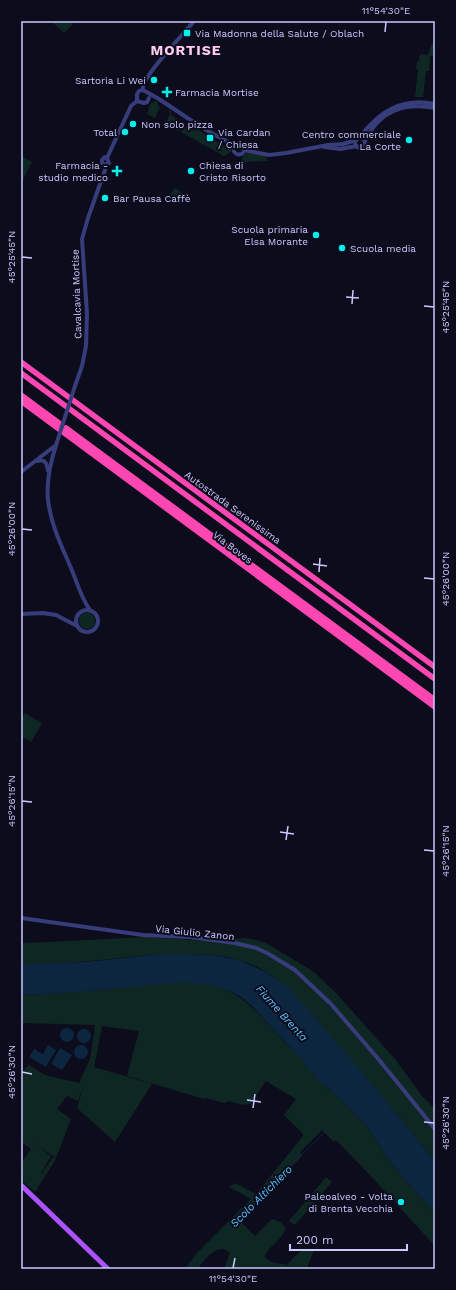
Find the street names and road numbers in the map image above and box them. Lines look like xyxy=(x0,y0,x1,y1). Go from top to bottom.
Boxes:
street label: Cavalcavia Mortise xyxy=(69,249,84,339)
street label: Autostrada Serenissima xyxy=(182,469,283,546)
street label: Via Boves xyxy=(211,529,255,566)
street label: Via Giulio Zanon xyxy=(155,923,235,942)

